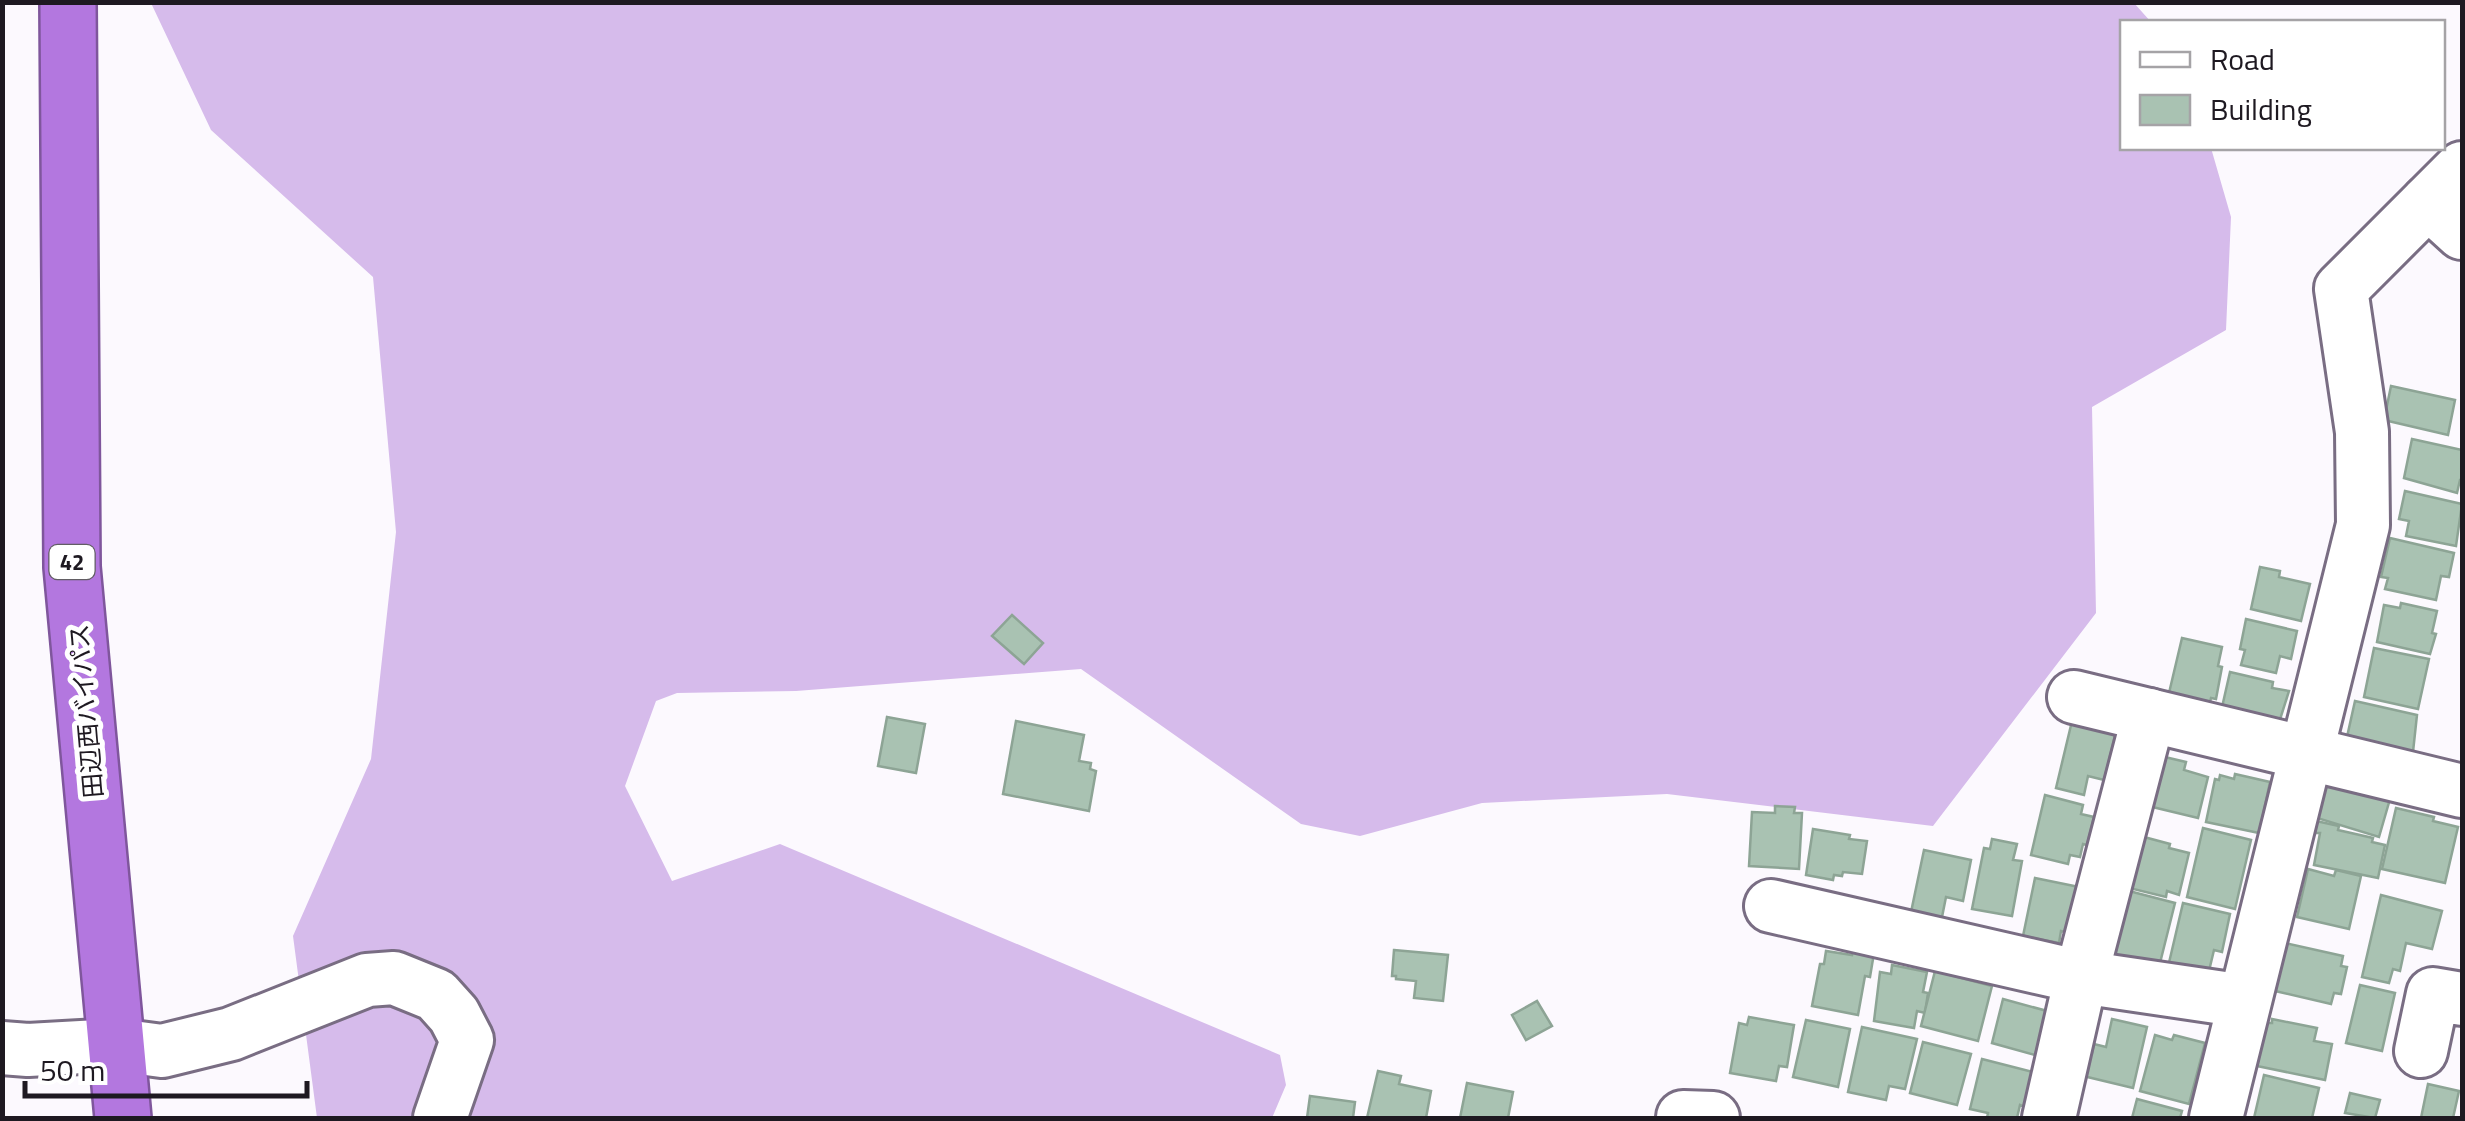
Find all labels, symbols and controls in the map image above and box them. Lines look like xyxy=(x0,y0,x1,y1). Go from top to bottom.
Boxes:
legend xyxy=(2120,20,2445,150)
text: Road xyxy=(2210,36,2275,82)
text: Building xyxy=(2210,86,2312,132)
road number: 42 xyxy=(50,545,94,579)
street label: 田辺西バイパス xyxy=(59,622,113,800)
scale bar xyxy=(25,1036,308,1098)
text: 50 m xyxy=(40,1047,105,1093)

